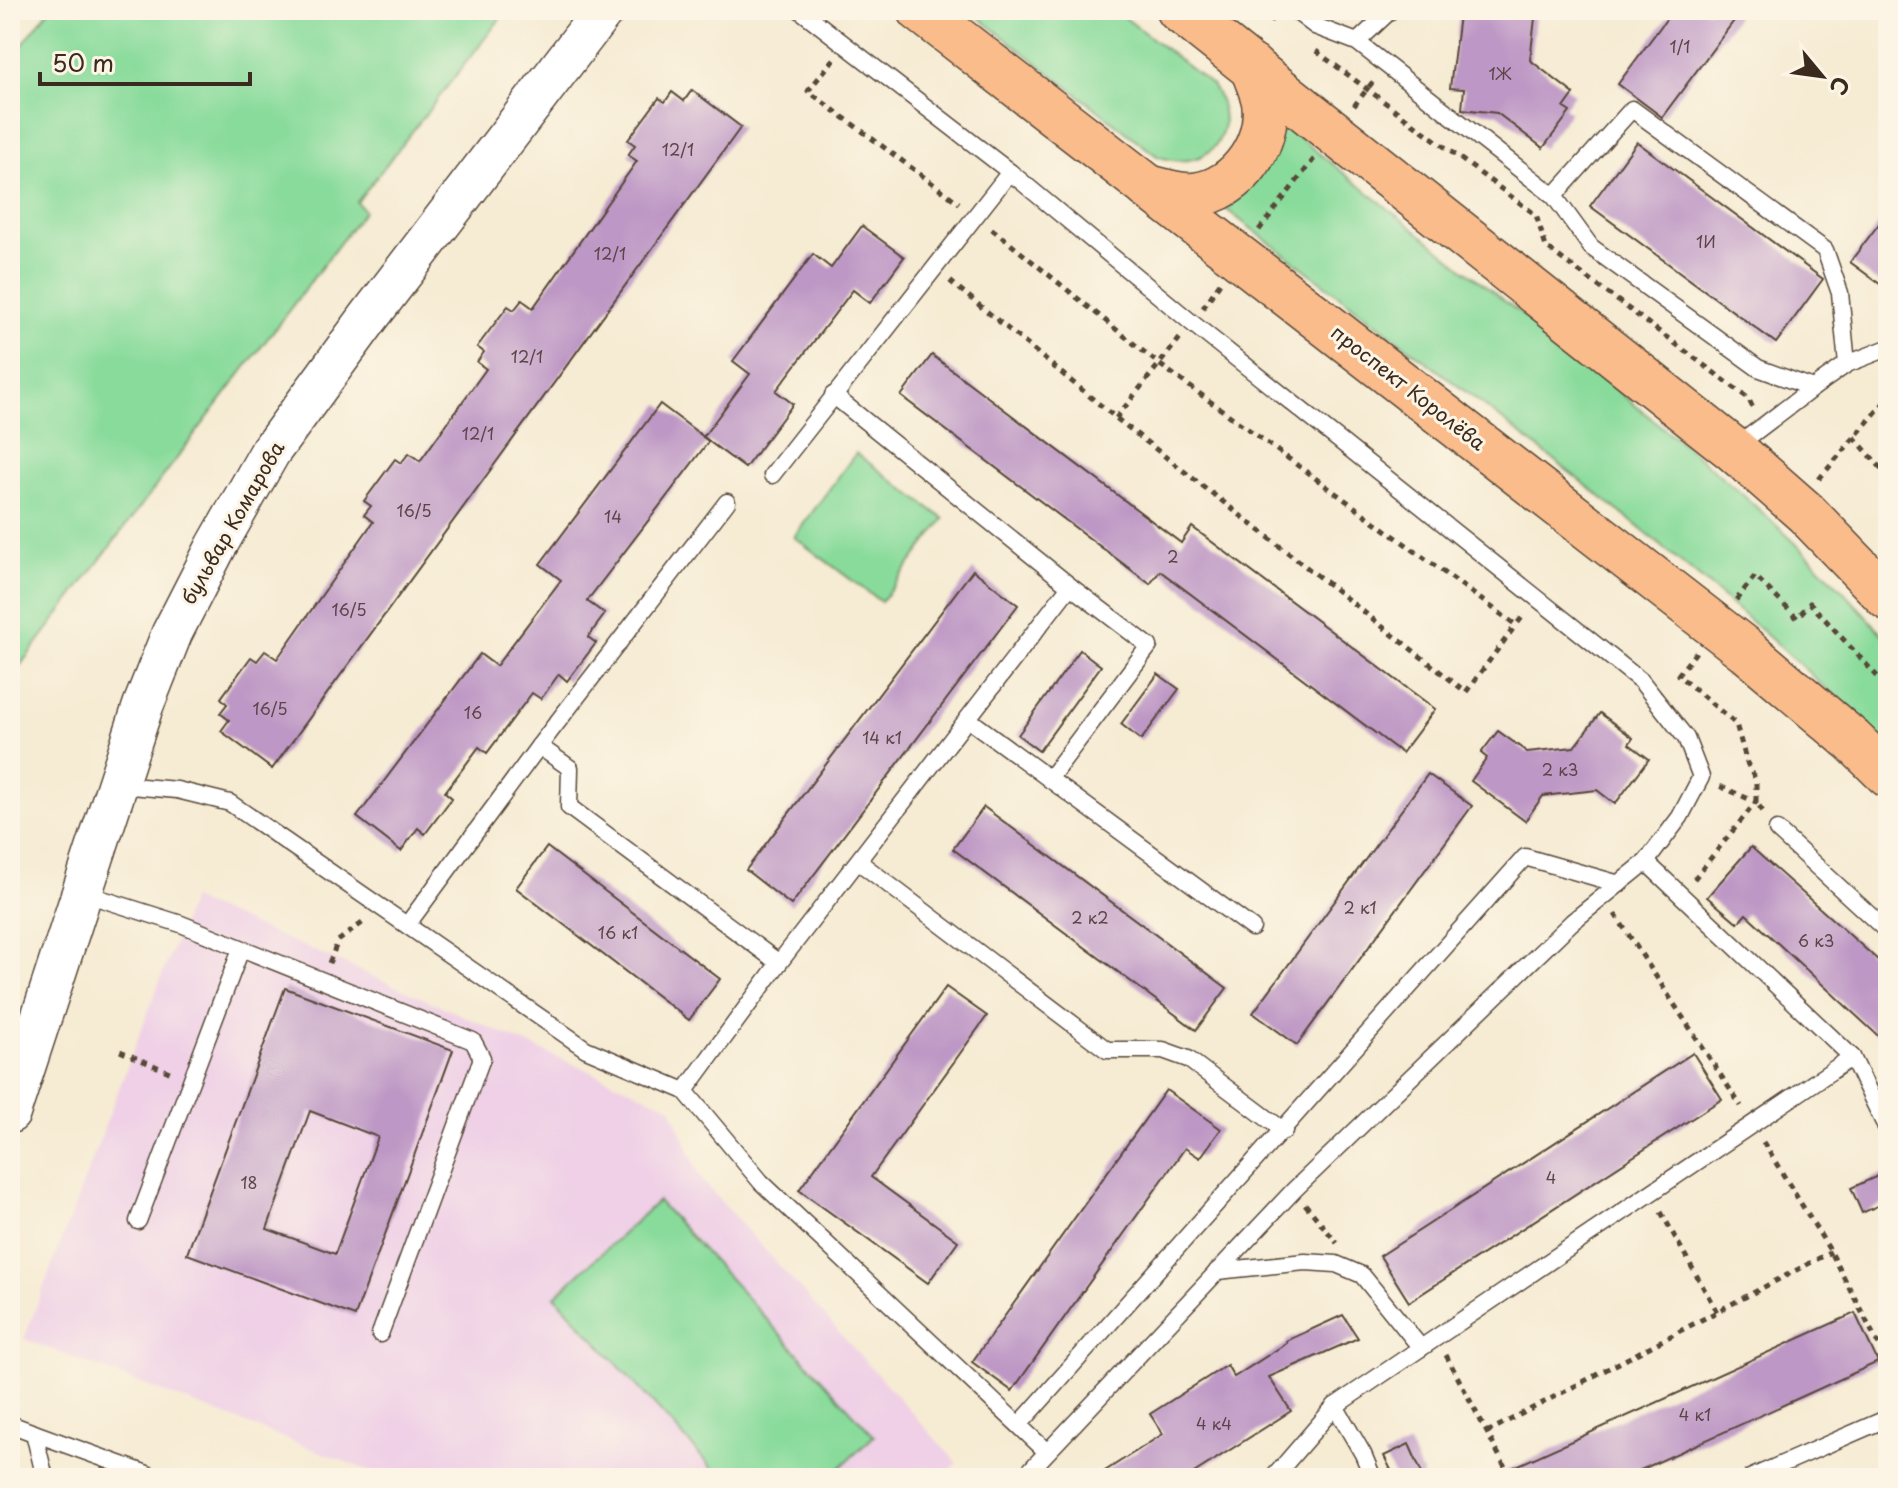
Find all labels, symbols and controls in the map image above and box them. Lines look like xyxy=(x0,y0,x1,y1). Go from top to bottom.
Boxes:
house number: 1/1 xyxy=(1670,34,1690,58)
scale bar xyxy=(40,36,250,86)
north arrow xyxy=(1782,36,1862,116)
text: 50 m xyxy=(52,44,114,80)
house number: 1Ж xyxy=(1488,61,1512,85)
text: С xyxy=(1822,71,1859,102)
house number: 12/1 xyxy=(662,137,694,161)
house number: 1И xyxy=(1696,229,1716,253)
house number: 12/1 xyxy=(594,241,626,265)
street label: проспект Королёва xyxy=(1325,317,1493,458)
house number: 12/1 xyxy=(511,344,543,368)
house number: 12/1 xyxy=(462,421,494,445)
street label: бульвар Комарова xyxy=(173,435,291,610)
house number: 16/5 xyxy=(396,498,432,522)
house number: 14 xyxy=(604,504,622,528)
house number: 2 xyxy=(1167,544,1179,568)
house number: 16/5 xyxy=(331,597,367,621)
house number: 16/5 xyxy=(252,696,288,720)
house number: 16 xyxy=(464,700,482,724)
house number: 14 к1 xyxy=(862,725,902,749)
house number: 2 к3 xyxy=(1542,757,1578,781)
house number: 2 к1 xyxy=(1343,895,1377,919)
house number: 2 к2 xyxy=(1071,905,1109,929)
house number: 16 к1 xyxy=(598,920,638,944)
house number: 6 к3 xyxy=(1798,928,1834,952)
house number: 4 xyxy=(1546,1165,1556,1189)
house number: 18 xyxy=(240,1170,258,1194)
house number: 4 к1 xyxy=(1679,1402,1711,1426)
house number: 4 к4 xyxy=(1196,1411,1232,1435)

